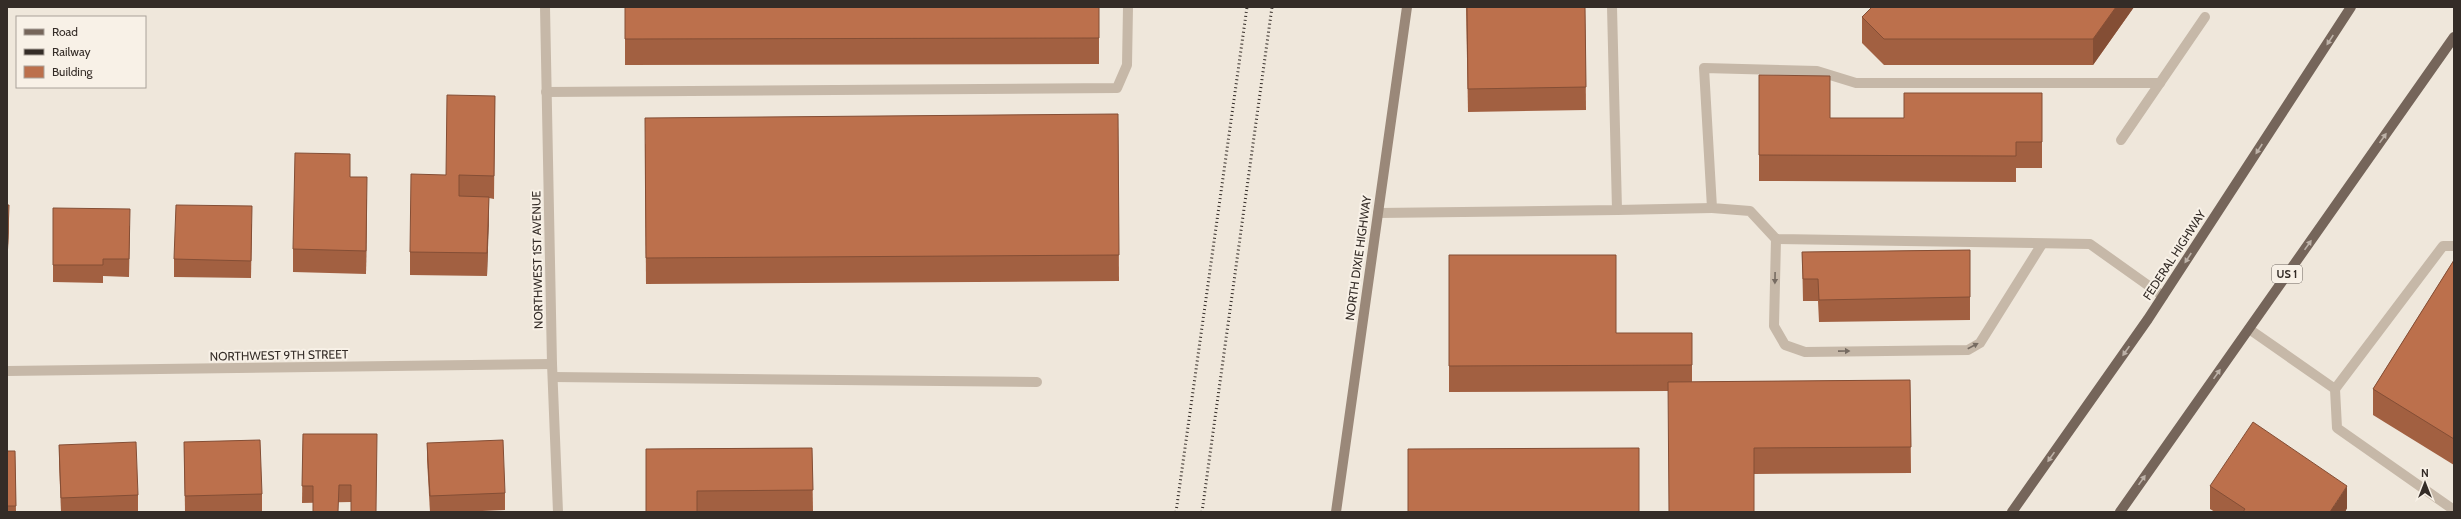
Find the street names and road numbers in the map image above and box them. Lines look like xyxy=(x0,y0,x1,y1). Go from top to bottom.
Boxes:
street label: NORTHWEST 1ST AVENUE xyxy=(528,190,546,329)
street label: NORTH DIXIE HIGHWAY xyxy=(1342,194,1374,321)
street label: FEDERAL HIGHWAY xyxy=(2139,207,2209,303)
road number: US 1 xyxy=(2272,265,2302,283)
street label: NORTHWEST 9TH STREET xyxy=(210,346,349,364)

